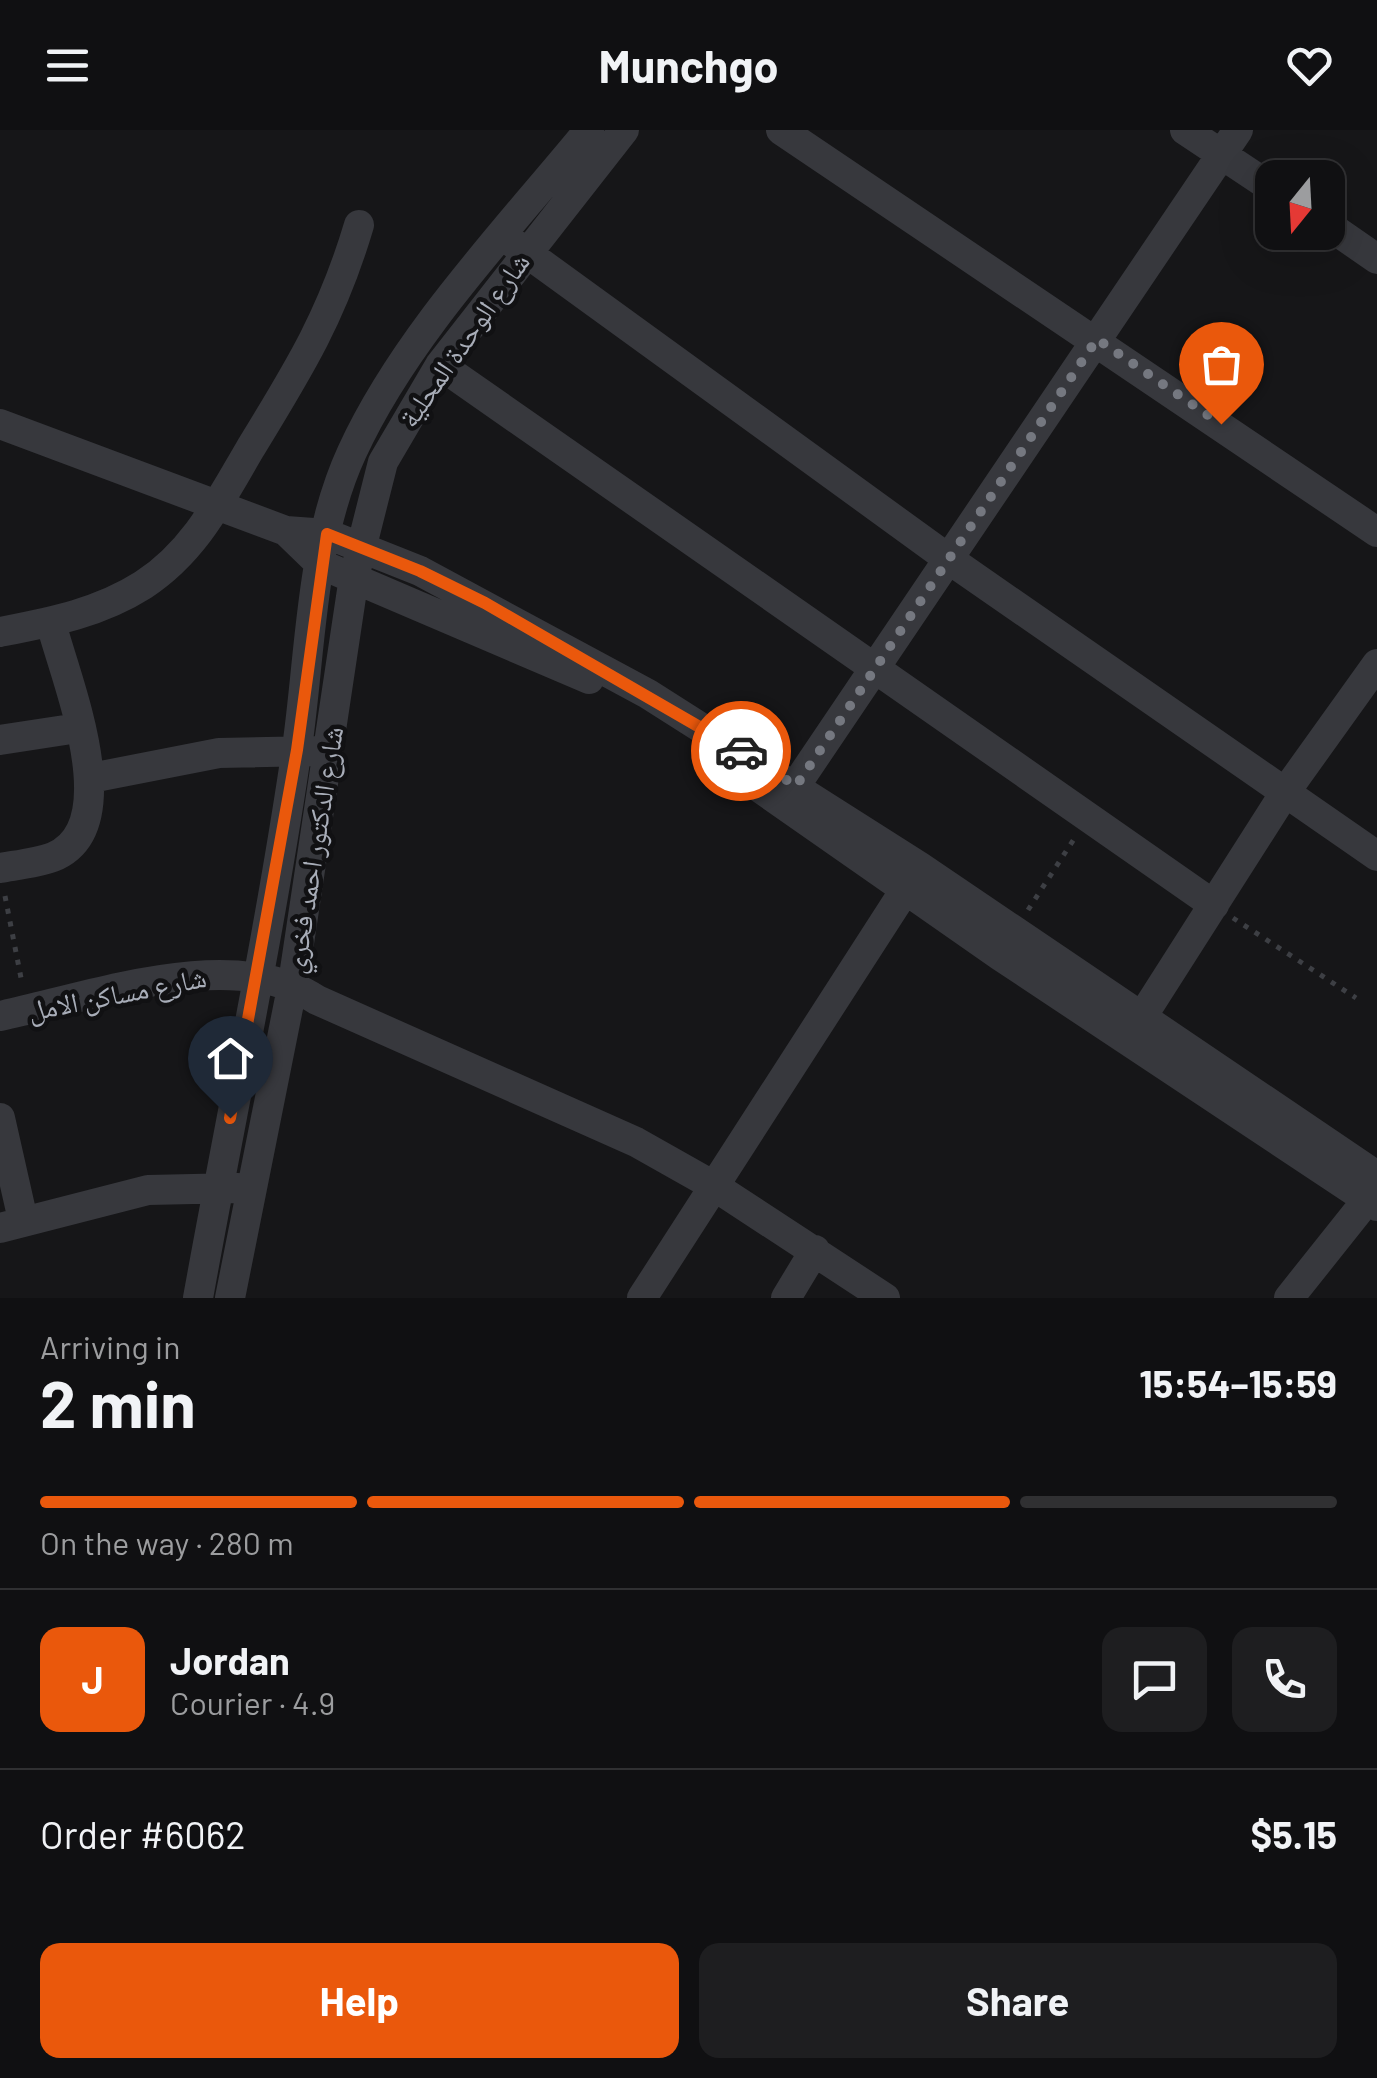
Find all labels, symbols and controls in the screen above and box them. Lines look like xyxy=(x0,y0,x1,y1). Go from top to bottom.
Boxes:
icon: menu xyxy=(40,38,95,93)
text: Munchgo xyxy=(598,38,779,92)
icon: heart xyxy=(1282,38,1337,93)
north arrow xyxy=(1255,160,1345,250)
map controls xyxy=(1255,160,1345,250)
street label: شارع الوحدة المحلية xyxy=(390,246,538,434)
pin xyxy=(1179,322,1264,425)
icon: bag xyxy=(1194,337,1249,392)
courier xyxy=(691,701,791,801)
street label: شارع الدكتور احمد فخري xyxy=(277,724,356,977)
icon: car xyxy=(714,724,769,779)
street label: شارع مساكن الامل xyxy=(25,959,209,1029)
pin xyxy=(188,1016,273,1119)
icon: home xyxy=(203,1031,258,1086)
text: Arriving in xyxy=(40,1327,180,1365)
text: 15:54–15:59 xyxy=(1139,1360,1337,1406)
text: 2 min xyxy=(40,1363,196,1441)
text: On the way · 280 m xyxy=(40,1523,294,1561)
button: chat xyxy=(1102,1627,1207,1732)
button: phone xyxy=(1232,1627,1337,1732)
text: Jordan xyxy=(170,1637,290,1683)
text: J xyxy=(81,1656,104,1702)
text: Courier · 4.9 xyxy=(170,1683,335,1721)
text: Order #6062 xyxy=(40,1811,246,1857)
text: $5.15 xyxy=(1251,1811,1337,1857)
button: Help xyxy=(40,1943,679,2058)
button: Share xyxy=(699,1943,1337,2058)

